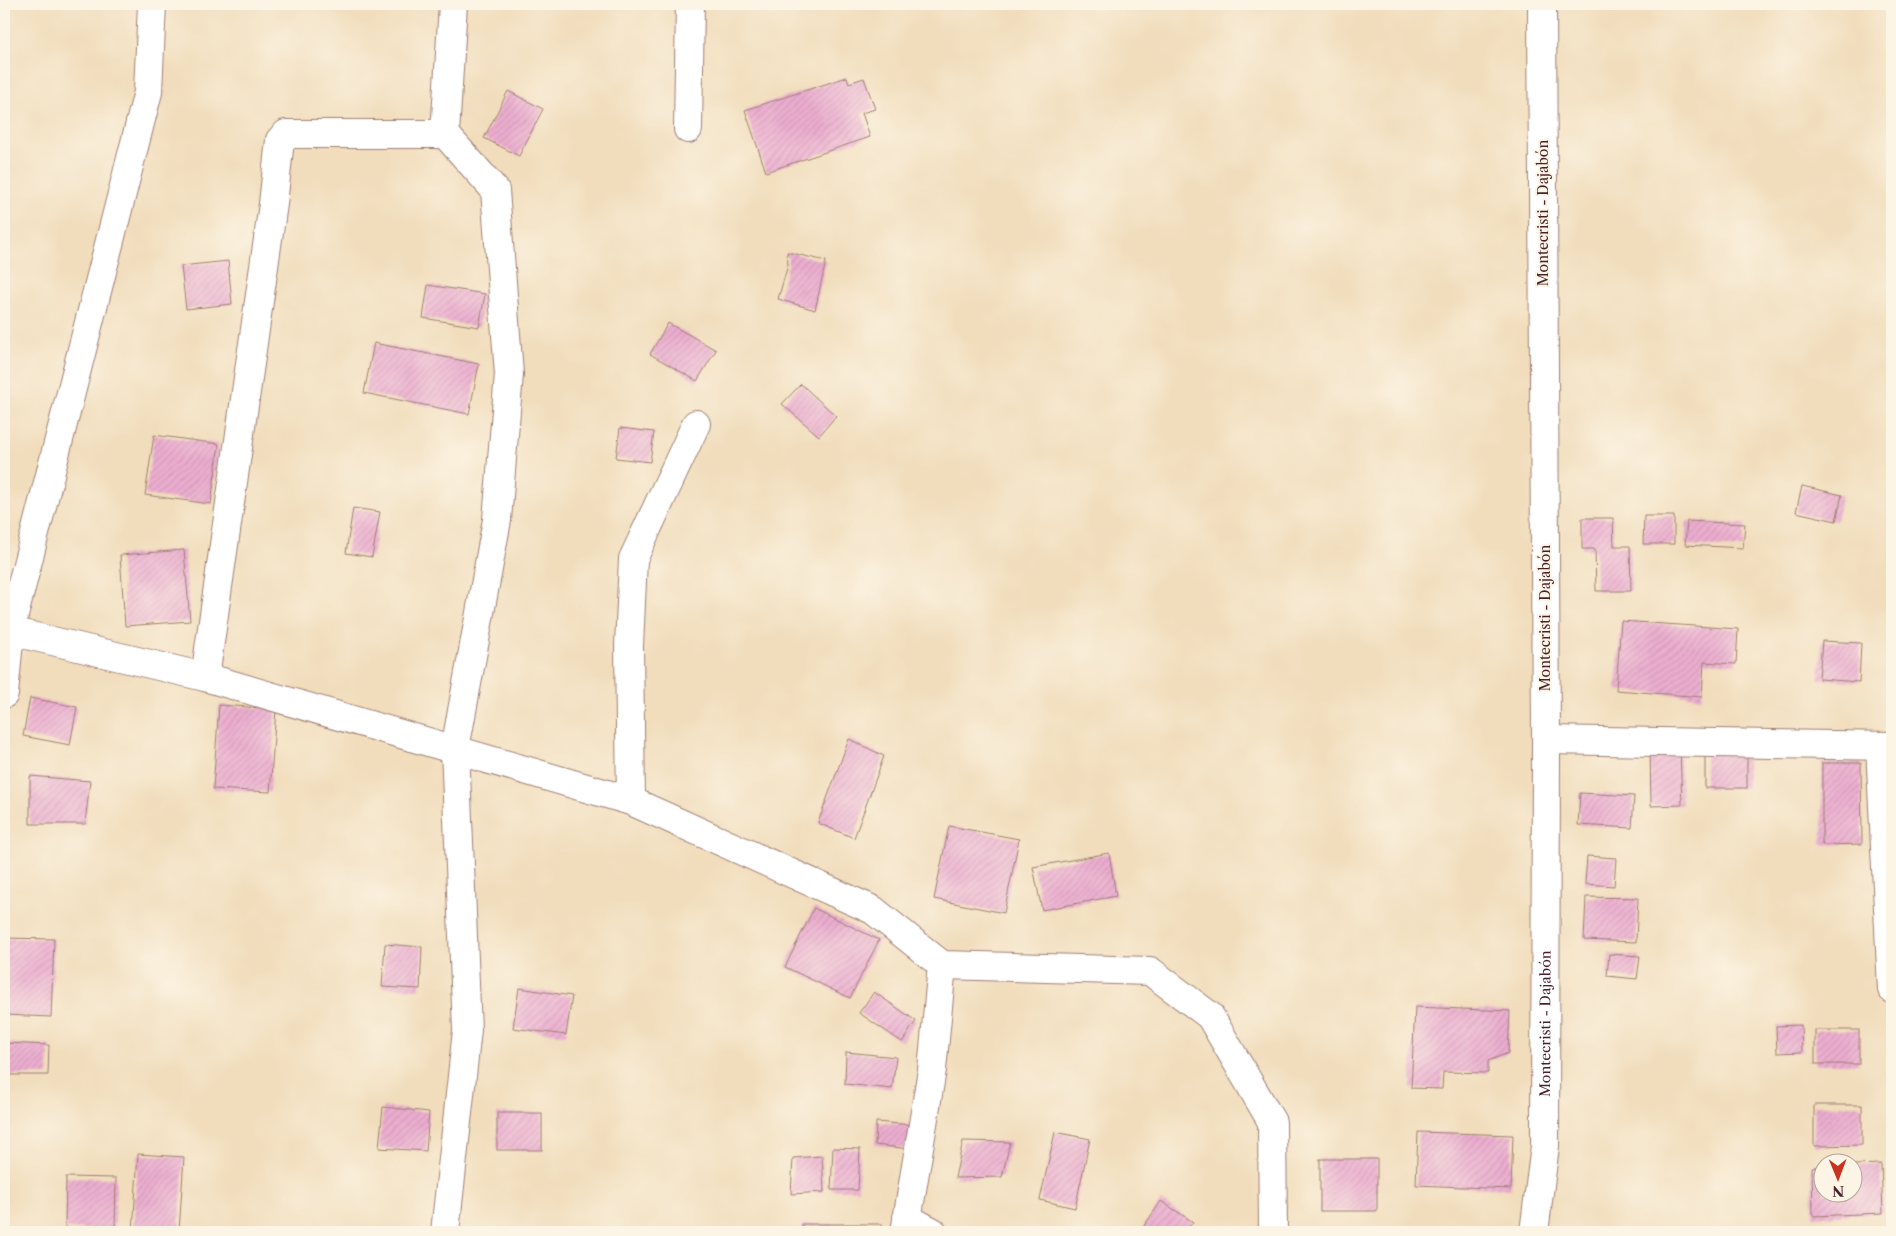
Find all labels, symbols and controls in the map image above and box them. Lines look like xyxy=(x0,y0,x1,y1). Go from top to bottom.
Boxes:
street label: Montecristi - Dajabón xyxy=(1534,140,1552,286)
street label: Montecristi - Dajabón xyxy=(1536,545,1554,691)
street label: Montecristi - Dajabón xyxy=(1536,950,1554,1097)
north arrow xyxy=(1814,1154,1864,1204)
text: N xyxy=(1832,1182,1844,1200)

